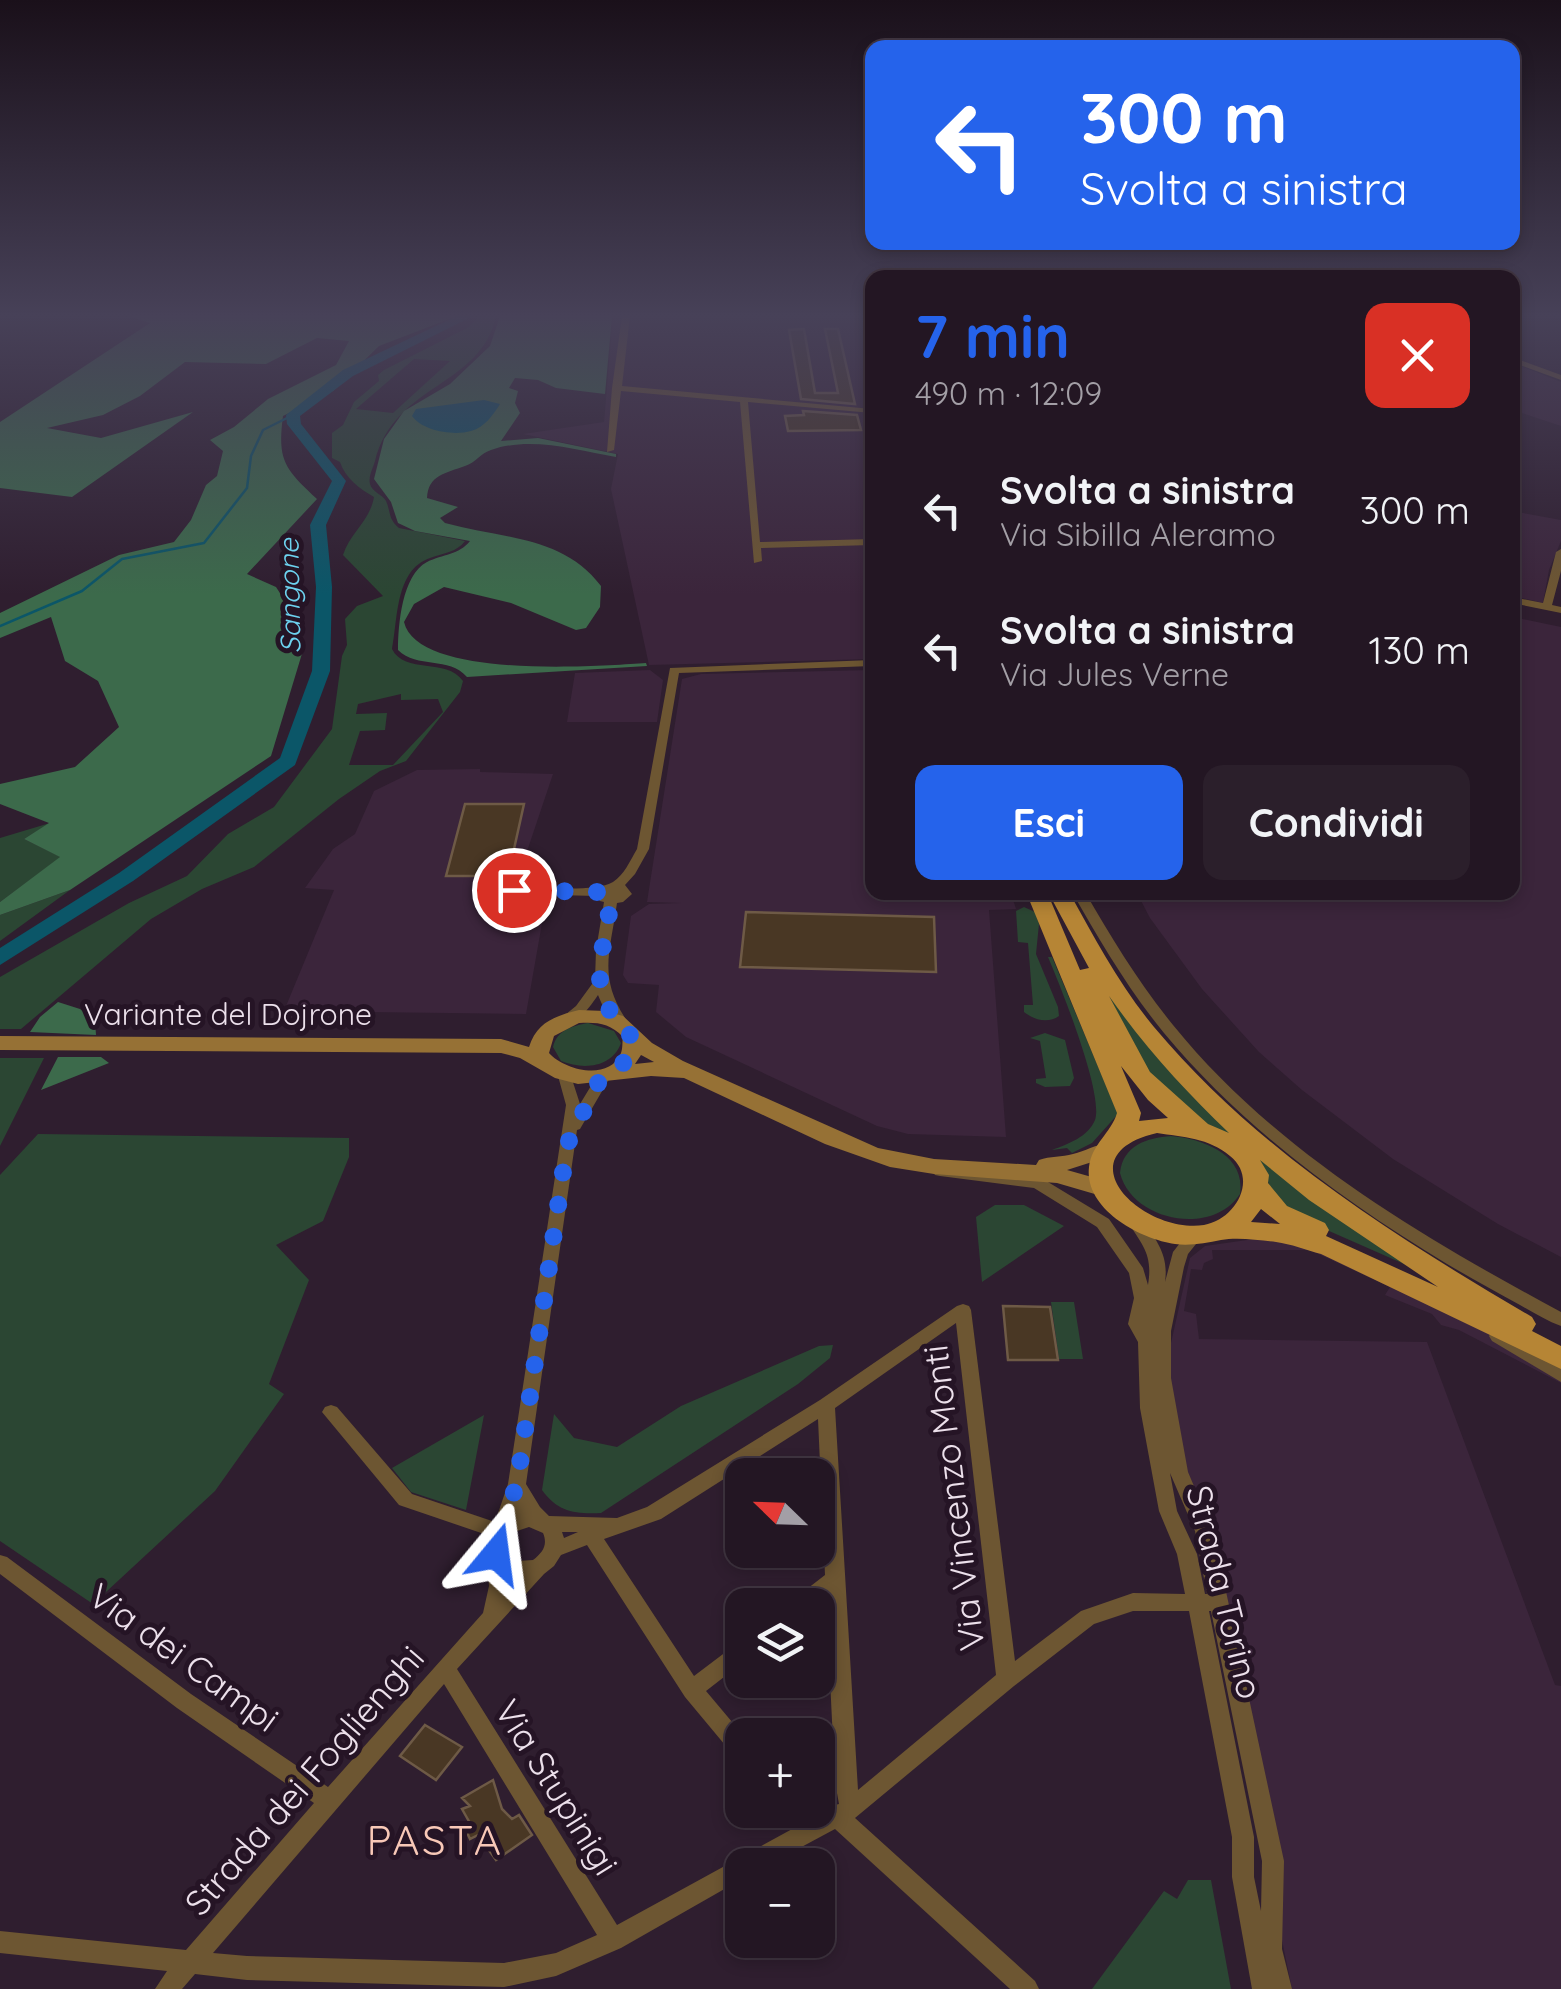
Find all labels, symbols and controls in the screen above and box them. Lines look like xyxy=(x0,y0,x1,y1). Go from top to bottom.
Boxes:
text: 300 m xyxy=(1080,73,1288,161)
icon: left xyxy=(915,80,1045,210)
text: Svolta a sinistra xyxy=(1080,160,1407,216)
text: 7 min xyxy=(915,298,1070,373)
button: close xyxy=(1365,303,1470,408)
text: 490 m · 12:09 xyxy=(915,373,1102,413)
text: Svolta a sinistra xyxy=(1000,466,1295,514)
icon: left xyxy=(915,483,970,538)
text: 300 m xyxy=(1360,486,1470,534)
text: Via Sibilla Aleramo xyxy=(1000,514,1276,554)
water label: Sangone xyxy=(270,537,307,654)
text: Svolta a sinistra xyxy=(1000,606,1295,654)
icon: left xyxy=(915,623,970,678)
text: 130 m xyxy=(1368,626,1470,674)
text: Via Jules Verne xyxy=(1000,654,1229,694)
button: Esci xyxy=(915,765,1183,880)
button: Condividi xyxy=(1203,765,1470,880)
pin xyxy=(472,848,557,933)
icon: arrive xyxy=(487,863,542,918)
street label: Variante del Dojrone xyxy=(84,995,372,1033)
street label: Via Vincenzo Monti xyxy=(912,1343,994,1653)
north arrow xyxy=(725,1458,835,1568)
map controls xyxy=(725,1458,835,1958)
street label: Strada Torino xyxy=(1177,1481,1273,1703)
position arrow xyxy=(444,1502,548,1606)
street label: Via dei Campi xyxy=(80,1573,288,1741)
button: layers xyxy=(725,1588,835,1698)
street label: Strada dei Foglienghi xyxy=(175,1636,433,1924)
street label: Via Stupinigi xyxy=(486,1691,628,1883)
button: + xyxy=(725,1718,835,1828)
district label: PASTA xyxy=(366,1813,504,1866)
button: − xyxy=(725,1848,835,1958)

